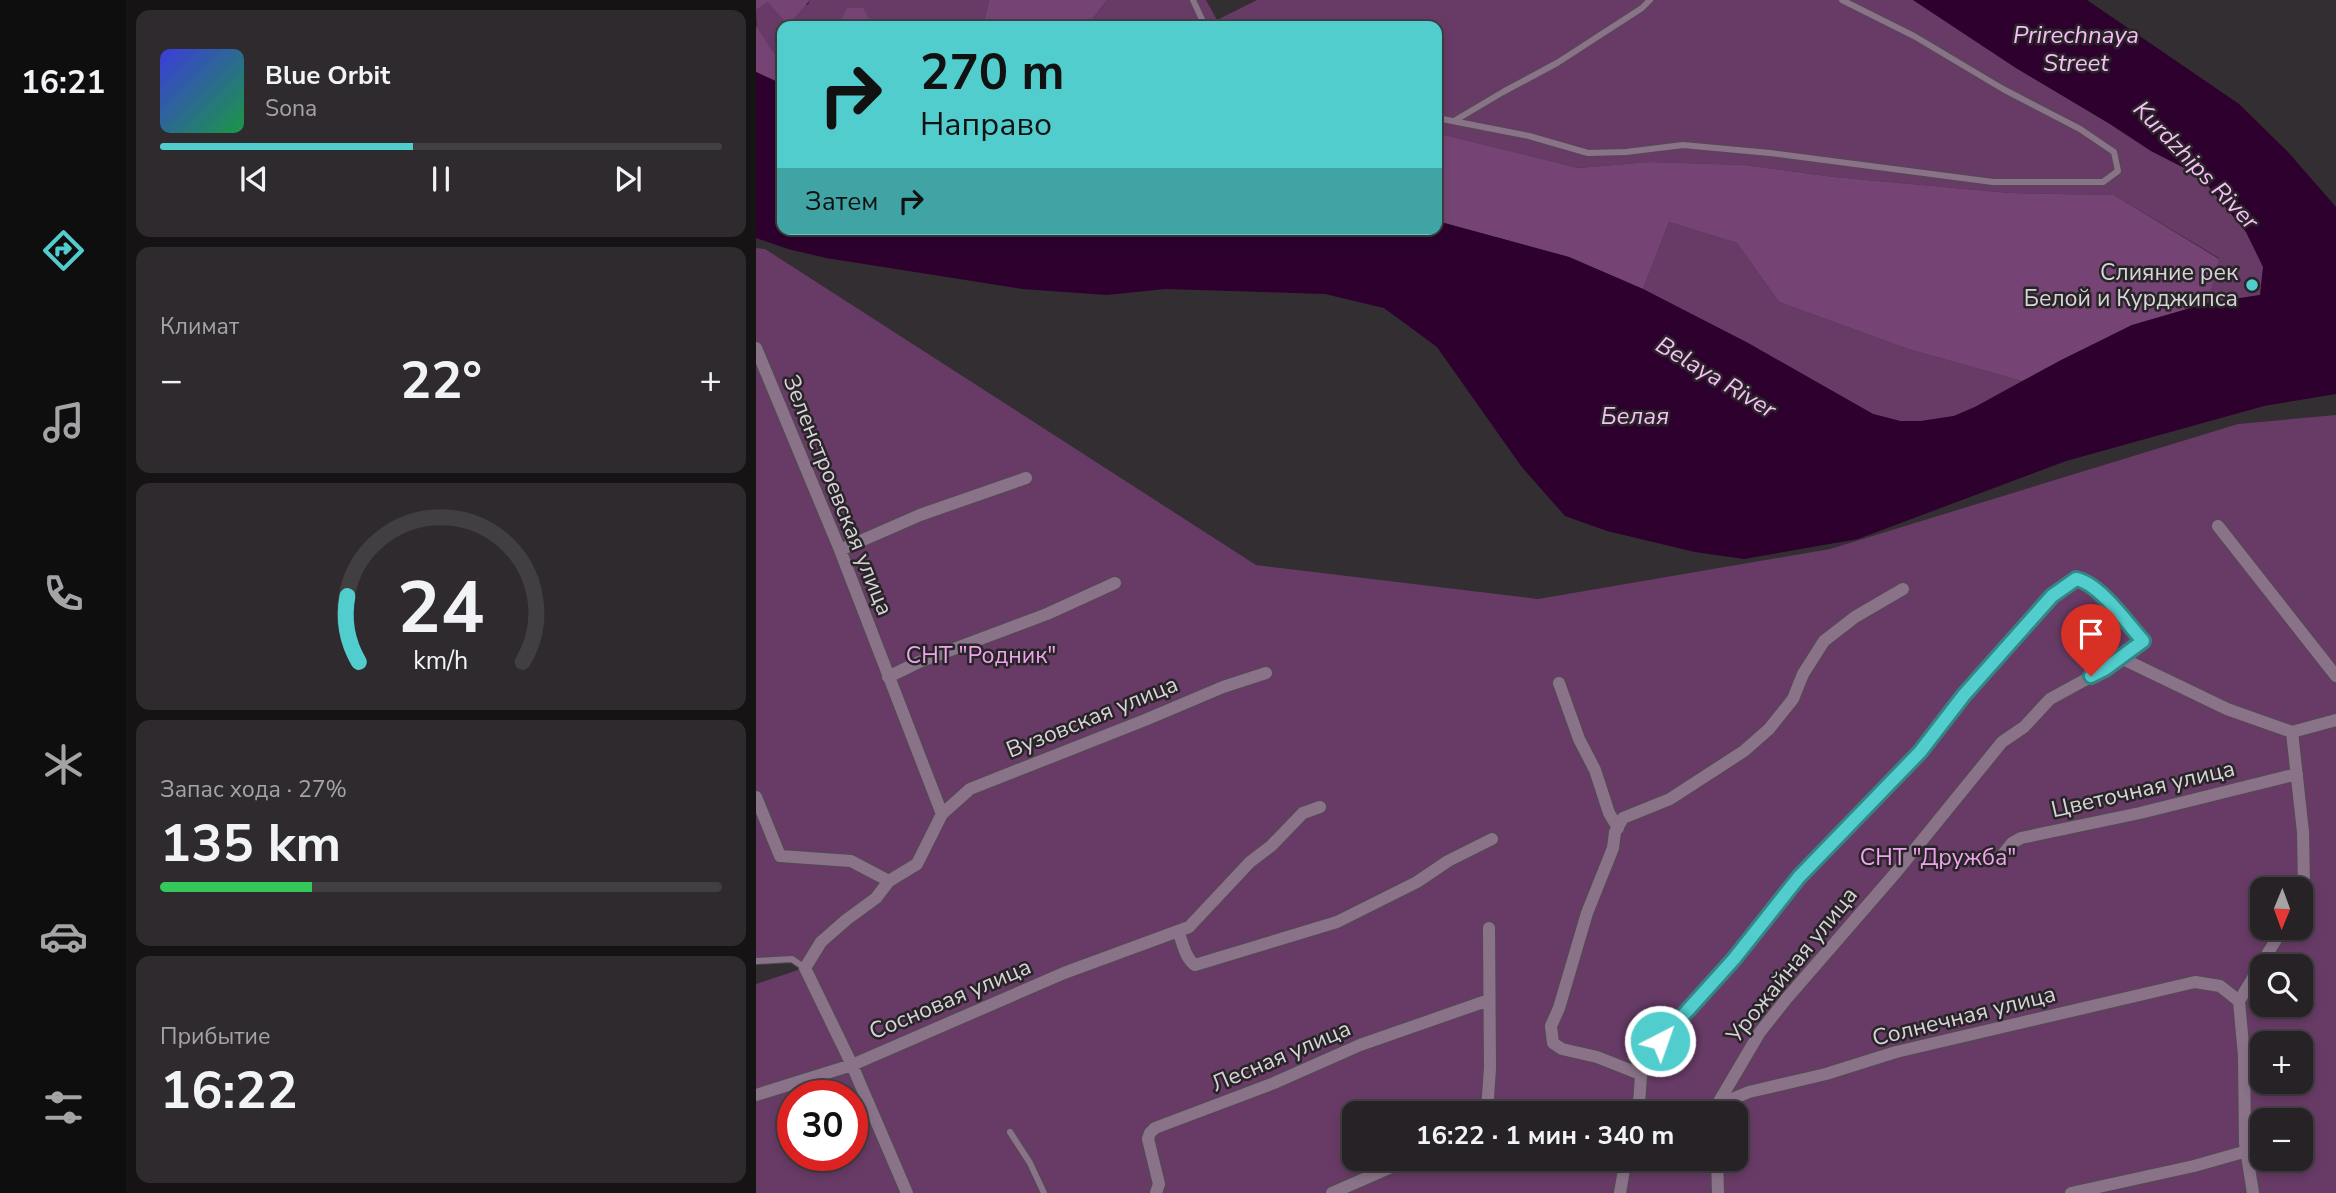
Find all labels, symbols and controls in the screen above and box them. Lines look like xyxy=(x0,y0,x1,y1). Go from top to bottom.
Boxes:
water label: Prirechnaya Street xyxy=(2013,19,2139,79)
text: 270 m xyxy=(920,39,1064,106)
icon: right xyxy=(805,49,896,140)
text: Blue Orbit xyxy=(265,58,390,93)
text: 16:21 xyxy=(21,61,105,104)
text: Sona xyxy=(265,93,317,124)
water label: Kurdzhips River xyxy=(2126,94,2267,237)
text: Направо xyxy=(920,103,1052,146)
icon: previous xyxy=(235,160,273,198)
icon: pause xyxy=(422,160,460,198)
icon: next xyxy=(609,160,647,198)
icon: right xyxy=(892,182,930,220)
text: Затем xyxy=(805,184,878,219)
icon: directions xyxy=(39,226,88,275)
place label: Слияние рек Белой и Курджипса xyxy=(2024,257,2239,314)
marker: Слияние рек Белой и Курджипса xyxy=(2244,277,2260,293)
text: Климат xyxy=(160,311,239,342)
water label: Belaya River xyxy=(1650,329,1783,426)
text: 22° xyxy=(400,345,482,416)
text: − xyxy=(160,355,183,406)
text: + xyxy=(699,355,722,406)
street label: Зеленстроевская улица xyxy=(775,370,901,620)
icon: music xyxy=(39,398,88,447)
water label: Белая xyxy=(1601,400,1669,432)
text: 24 xyxy=(397,559,485,659)
icon: phone xyxy=(39,569,88,618)
pin xyxy=(2061,604,2121,676)
icon: arrive xyxy=(2072,615,2110,653)
park label: СНТ "Родник" xyxy=(906,640,1056,671)
text: km/h xyxy=(413,644,469,678)
street label: Вузовская улица xyxy=(1002,668,1182,766)
icon: climate xyxy=(39,740,88,789)
street label: Цветочная улица xyxy=(2048,753,2238,825)
text: Запас хода · 27% xyxy=(160,774,347,805)
text: 135 km xyxy=(160,808,341,879)
park label: СНТ "Дружба" xyxy=(1860,842,2016,873)
north arrow xyxy=(2250,877,2314,940)
map controls xyxy=(2250,877,2313,1171)
street label: Урожайная улица xyxy=(1719,880,1865,1050)
icon: car xyxy=(39,912,88,961)
street label: Сосновая улица xyxy=(864,951,1036,1047)
button: search xyxy=(2250,954,2313,1017)
street label: Солнечная улица xyxy=(1869,978,2059,1054)
position arrow xyxy=(1623,1004,1697,1078)
street label: Лесная улица xyxy=(1206,1013,1356,1099)
text: Прибытие xyxy=(160,1021,270,1052)
button: + xyxy=(2250,1031,2313,1094)
text: 16:22 xyxy=(160,1055,298,1126)
speed limit sign: 30 xyxy=(777,1080,868,1171)
icon: filters xyxy=(39,1083,88,1132)
button: − xyxy=(2250,1108,2313,1171)
text: 16:22 · 1 мин · 340 m xyxy=(1416,1118,1674,1153)

